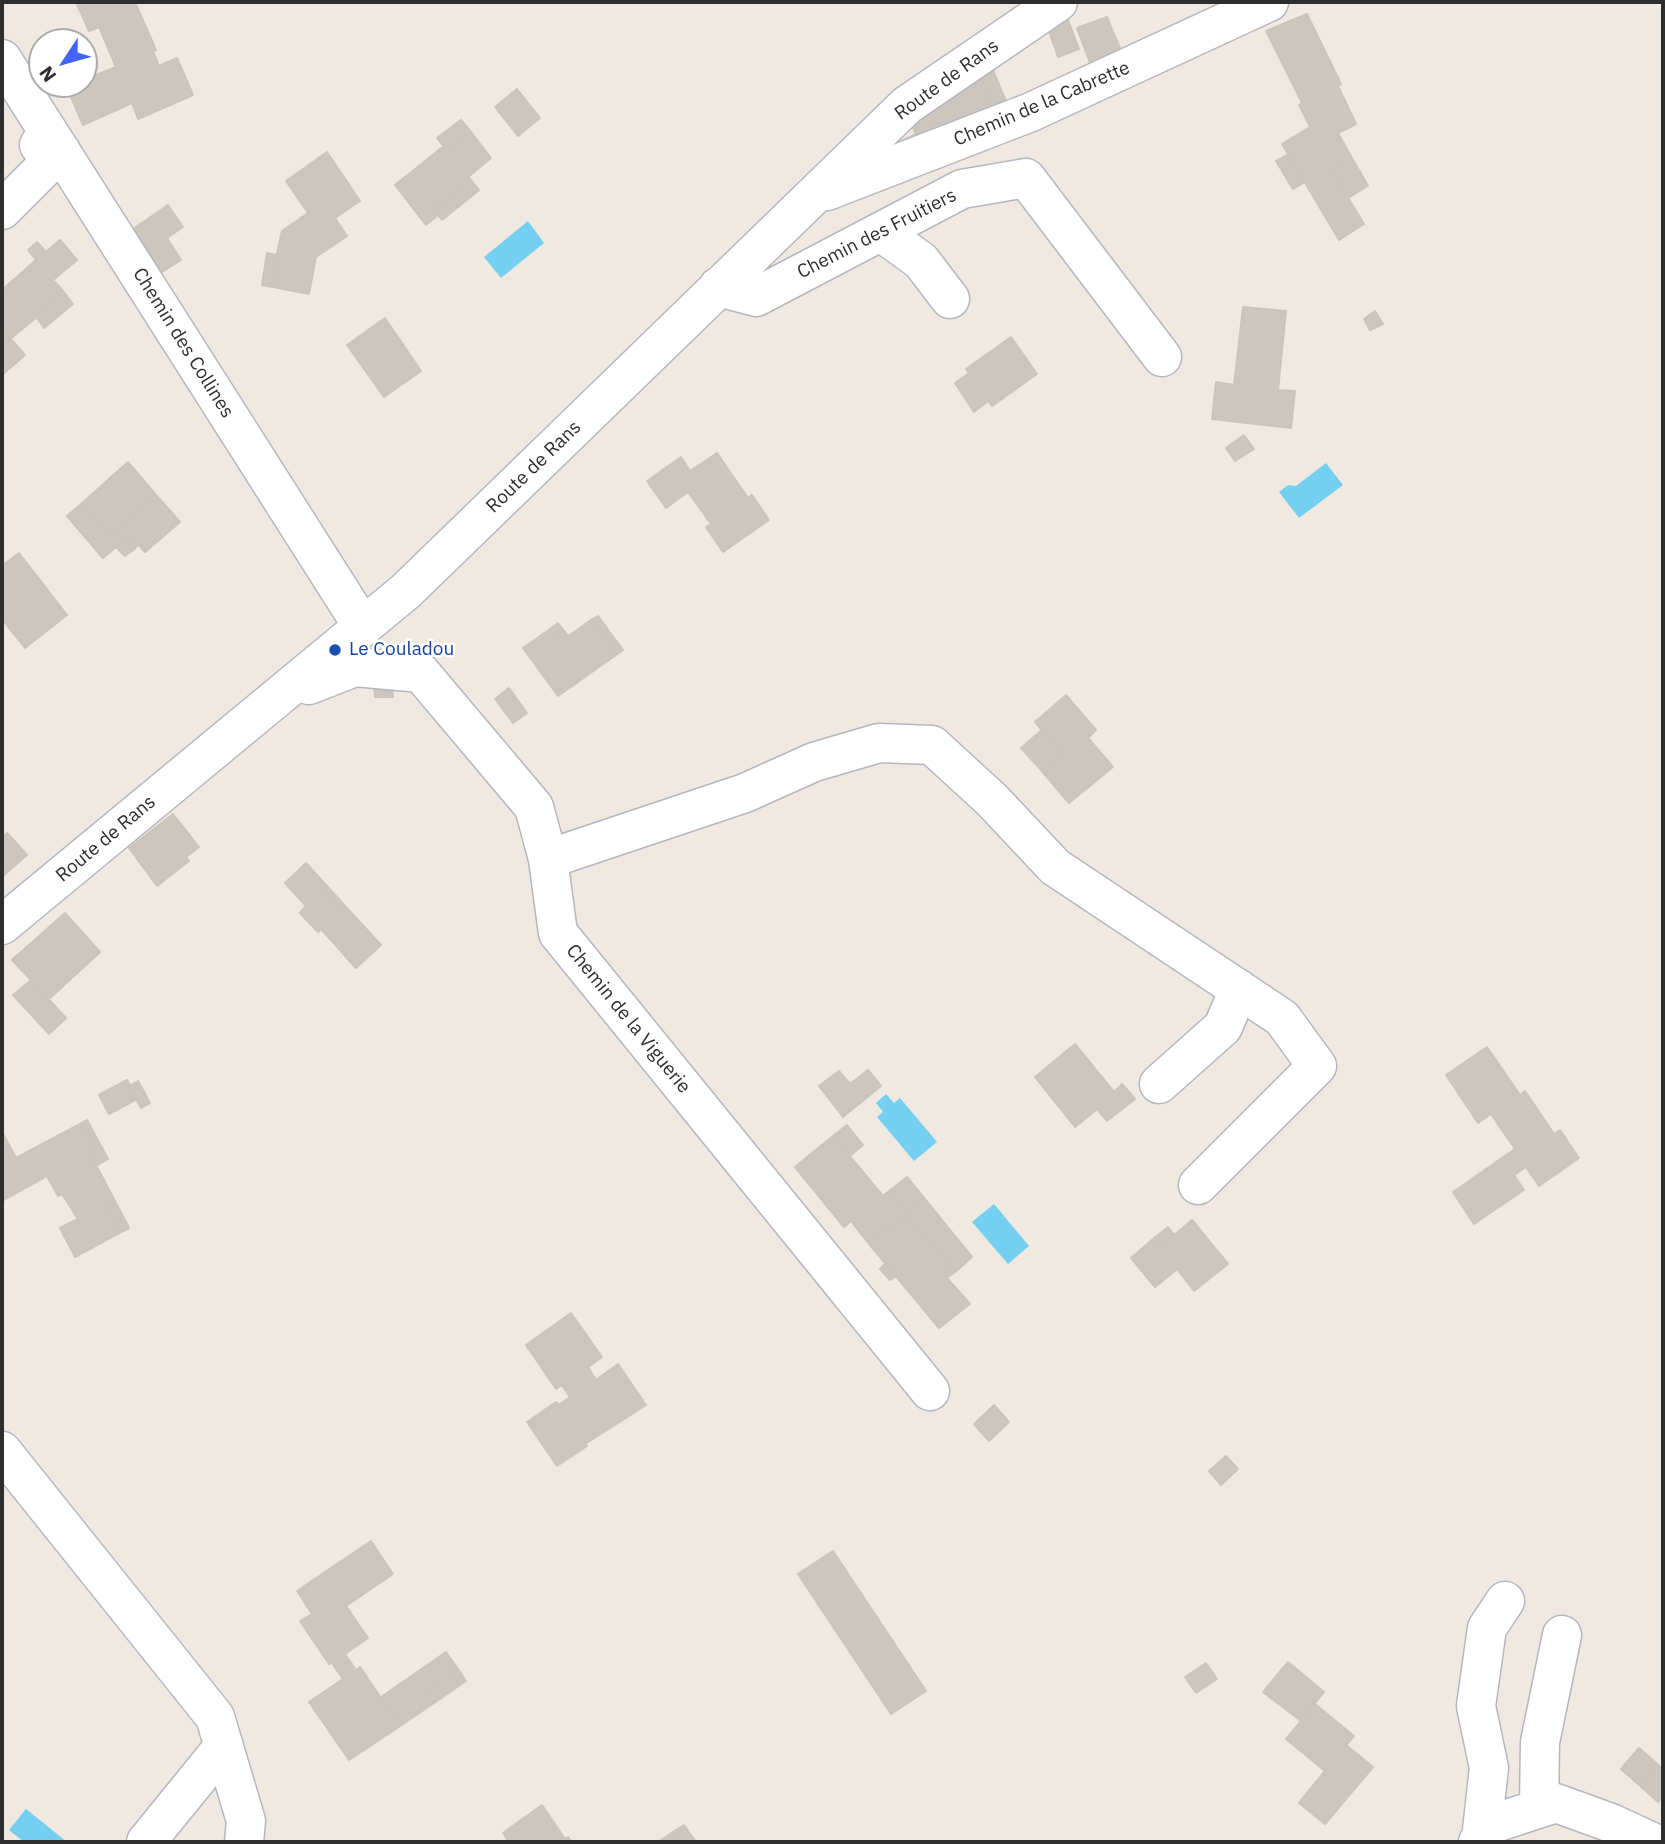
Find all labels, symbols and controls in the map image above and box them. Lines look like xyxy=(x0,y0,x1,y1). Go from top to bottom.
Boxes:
north arrow xyxy=(28,28,98,98)
street label: Route de Rans xyxy=(891,35,1003,125)
street label: Chemin de la Cabrette xyxy=(950,57,1134,151)
text: N xyxy=(34,62,61,87)
street label: Chemin des Fruitiers xyxy=(794,184,960,284)
street label: Chemin des Collines xyxy=(128,264,238,422)
street label: Route de Rans xyxy=(482,416,586,518)
place label: Le Couladou xyxy=(349,639,454,661)
marker: Le Couladou xyxy=(327,642,343,658)
street label: Route de Rans xyxy=(52,791,160,887)
street label: Chemin de la Viguerie xyxy=(561,940,695,1098)

